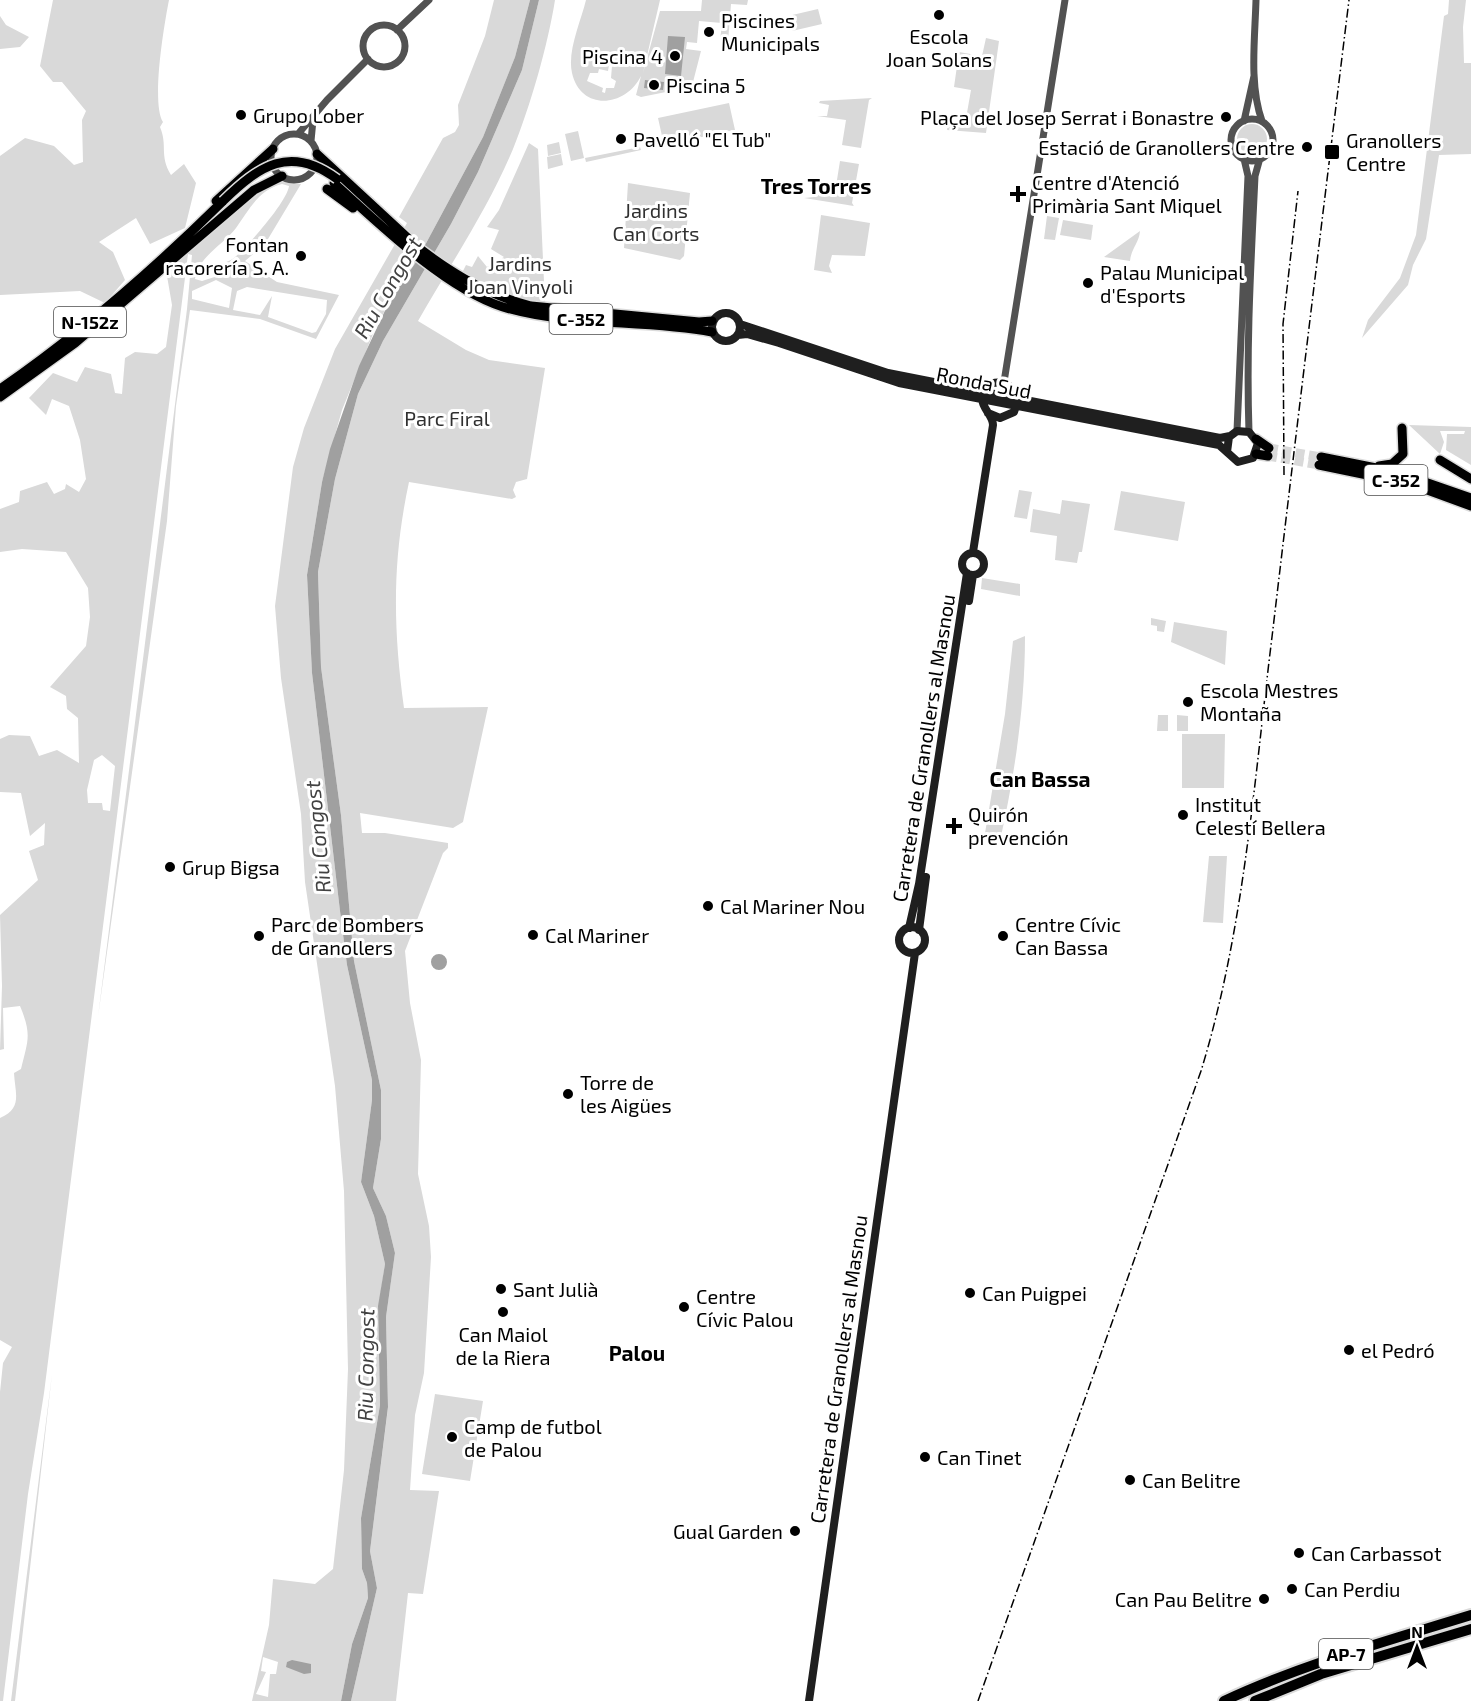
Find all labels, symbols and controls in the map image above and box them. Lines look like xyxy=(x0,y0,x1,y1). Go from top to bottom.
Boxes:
place label: Piscines Municipals xyxy=(721,8,820,55)
marker: Escola Joan Solans xyxy=(932,8,946,22)
place label: Escola Joan Solans xyxy=(886,24,992,71)
marker: Piscines Municipals xyxy=(702,25,716,39)
place label: Piscina 4 xyxy=(582,44,663,68)
marker: Piscina 4 xyxy=(668,49,682,63)
place label: Piscina 5 xyxy=(666,73,745,97)
marker: Piscina 5 xyxy=(647,78,661,92)
place label: Grupo Lober xyxy=(253,103,364,127)
place label: Plaça del Josep Serrat i Bonastre xyxy=(920,105,1214,130)
marker: Grupo Lober xyxy=(234,108,248,122)
marker: Plaça del Josep Serrat i Bonastre xyxy=(1219,110,1233,124)
place label: Pavelló "El Tub" xyxy=(633,127,771,151)
place label: Granollers Centre xyxy=(1346,128,1441,175)
marker: Pavelló "El Tub" xyxy=(614,132,628,146)
place label: Estació de Granollers Centre xyxy=(1038,135,1295,159)
marker: Estació de Granollers Centre xyxy=(1300,140,1314,154)
marker: Granollers Centre xyxy=(1323,143,1341,161)
place label: Centre d'Atenció Primària Sant Miquel xyxy=(1032,170,1222,217)
district label: Tres Torres xyxy=(761,173,871,198)
marker: Centre d'Atenció Primària Sant Miquel xyxy=(1009,185,1027,203)
park label: Jardins Can Corts xyxy=(612,198,700,245)
place label: Fontan racorería S. A. xyxy=(165,232,289,279)
water label: Riu Congost xyxy=(348,232,426,342)
marker: Fontan racorería S. A. xyxy=(294,249,308,263)
park label: Jardins Joan Vinyoli xyxy=(467,251,573,298)
place label: Palau Municipal d'Esports xyxy=(1100,260,1244,307)
marker: Palau Municipal d'Esports xyxy=(1081,276,1095,290)
road number: C-352 xyxy=(550,304,612,334)
road number: N-152z xyxy=(54,307,126,337)
street label: Ronda Sud xyxy=(934,361,1034,403)
park label: Parc Firal xyxy=(404,406,490,430)
road number: C-352 xyxy=(1364,465,1428,495)
street label: Carretera de Granollers al Masnou xyxy=(887,592,959,904)
place label: Escola Mestres Montaña xyxy=(1200,678,1338,725)
marker: Escola Mestres Montaña xyxy=(1181,695,1195,709)
district label: Can Bassa xyxy=(989,766,1091,791)
water label: Riu Congost xyxy=(299,779,335,894)
place label: Institut Celestí Bellera xyxy=(1195,792,1326,839)
place label: Quirón prevención xyxy=(968,802,1069,849)
marker: Institut Celestí Bellera xyxy=(1176,808,1190,822)
marker: Quirón prevención xyxy=(945,817,963,835)
place label: Grup Bigsa xyxy=(182,855,280,879)
marker: Grup Bigsa xyxy=(163,860,177,874)
place label: Cal Mariner Nou xyxy=(720,894,865,918)
marker: Cal Mariner Nou xyxy=(701,899,715,913)
place label: Parc de Bombers de Granollers xyxy=(271,912,424,959)
place label: Centre Cívic Can Bassa xyxy=(1015,912,1121,959)
place label: Cal Mariner xyxy=(545,923,649,947)
marker: Cal Mariner xyxy=(526,928,540,942)
marker: Parc de Bombers de Granollers xyxy=(252,929,266,943)
marker: Centre Cívic Can Bassa xyxy=(996,929,1010,943)
place label: Torre de les Aigües xyxy=(580,1070,672,1117)
marker: Torre de les Aigües xyxy=(561,1087,575,1101)
street label: Carretera de Granollers al Masnou xyxy=(804,1213,872,1525)
place label: Sant Julià xyxy=(513,1277,599,1301)
place label: Can Puigpei xyxy=(982,1281,1087,1305)
marker: Sant Julià xyxy=(494,1282,508,1296)
place label: Centre Cívic Palou xyxy=(696,1284,794,1331)
marker: Can Puigpei xyxy=(963,1286,977,1300)
marker: Centre Cívic Palou xyxy=(677,1300,691,1314)
marker: Can Maiol de la Riera xyxy=(496,1305,510,1319)
water label: Riu Congost xyxy=(352,1308,378,1422)
place label: Can Maiol de la Riera xyxy=(455,1322,551,1369)
place label: el Pedró xyxy=(1361,1338,1435,1362)
district label: Palou xyxy=(609,1340,665,1365)
marker: el Pedró xyxy=(1342,1343,1356,1357)
place label: Camp de futbol de Palou xyxy=(464,1414,602,1461)
marker: Camp de futbol de Palou xyxy=(445,1430,459,1444)
place label: Can Tinet xyxy=(937,1445,1022,1469)
marker: Can Tinet xyxy=(918,1450,932,1464)
place label: Can Belitre xyxy=(1142,1468,1241,1492)
marker: Can Belitre xyxy=(1123,1473,1137,1487)
place label: Gual Garden xyxy=(673,1519,783,1543)
marker: Gual Garden xyxy=(788,1524,802,1538)
place label: Can Carbassot xyxy=(1311,1541,1442,1565)
marker: Can Carbassot xyxy=(1292,1546,1306,1560)
place label: Can Perdiu xyxy=(1304,1577,1401,1601)
marker: Can Perdiu xyxy=(1285,1582,1299,1596)
place label: Can Pau Belitre xyxy=(1115,1587,1252,1611)
marker: Can Pau Belitre xyxy=(1257,1592,1271,1606)
north arrow xyxy=(1387,1617,1447,1677)
text: N xyxy=(1411,1622,1423,1641)
road number: AP-7 xyxy=(1319,1639,1373,1669)

